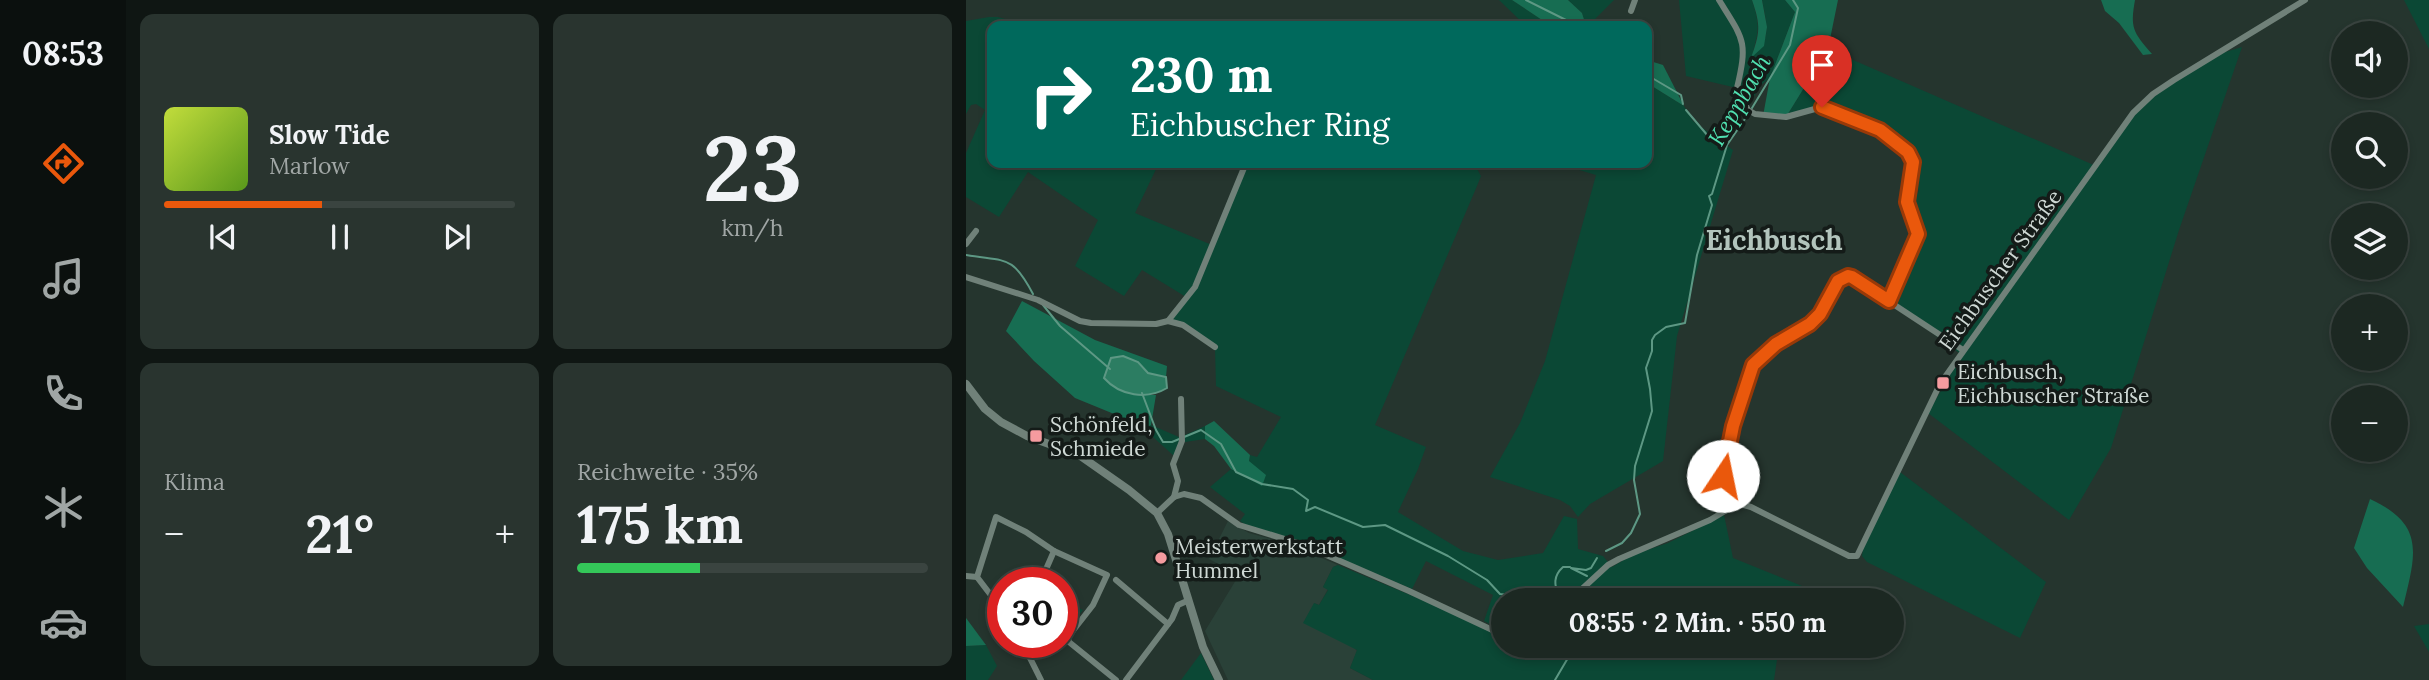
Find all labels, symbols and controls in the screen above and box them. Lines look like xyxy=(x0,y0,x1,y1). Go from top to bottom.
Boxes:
map controls xyxy=(2331,21,2408,462)
button: sound xyxy=(2331,21,2408,98)
text: 08:53 xyxy=(22,33,104,74)
pin xyxy=(1792,35,1852,107)
text: 230 m xyxy=(1130,43,1273,105)
icon: arrive xyxy=(1803,46,1841,84)
icon: right xyxy=(1015,49,1106,140)
water label: Keppbach xyxy=(1701,49,1777,151)
text: Eichbuscher Ring xyxy=(1130,104,1390,145)
text: 23 xyxy=(703,109,802,226)
button: search xyxy=(2331,112,2408,189)
text: Slow Tide xyxy=(269,118,390,151)
icon: directions xyxy=(39,139,88,188)
text: Marlow xyxy=(269,151,350,180)
street label: Eichbuscher Straße xyxy=(1933,184,2067,356)
button: layers xyxy=(2331,203,2408,280)
text: km/h xyxy=(721,213,784,242)
icon: previous xyxy=(204,218,242,256)
icon: pause xyxy=(321,218,359,256)
icon: next xyxy=(438,218,476,256)
district label: Eichbusch xyxy=(1705,222,1843,258)
icon: music xyxy=(39,254,88,303)
button: + xyxy=(2331,294,2408,371)
place label: Eichbusch, Eichbuscher Straße xyxy=(1957,358,2149,409)
icon: phone xyxy=(39,369,88,418)
marker: Eichbusch, Eichbuscher Straße xyxy=(1935,375,1951,391)
button: − xyxy=(2331,385,2408,462)
place label: Schönfeld, Schmiede xyxy=(1050,411,1153,462)
marker: Schönfeld, Schmiede xyxy=(1028,428,1044,444)
position arrow xyxy=(1686,439,1760,513)
text: Reichweite · 35% xyxy=(577,457,758,486)
text: Klima xyxy=(164,467,225,496)
icon: climate xyxy=(39,483,88,532)
text: 175 km xyxy=(577,491,743,557)
text: 21° xyxy=(305,501,374,567)
text: − xyxy=(164,510,184,558)
text: + xyxy=(495,510,515,558)
place label: Meisterwerkstatt Hummel xyxy=(1175,533,1344,584)
marker: Meisterwerkstatt Hummel xyxy=(1153,550,1169,566)
speed limit sign: 30 xyxy=(987,567,1078,658)
icon: car xyxy=(39,598,88,647)
text: 08:55 · 2 Min. · 550 m xyxy=(1569,606,1826,639)

